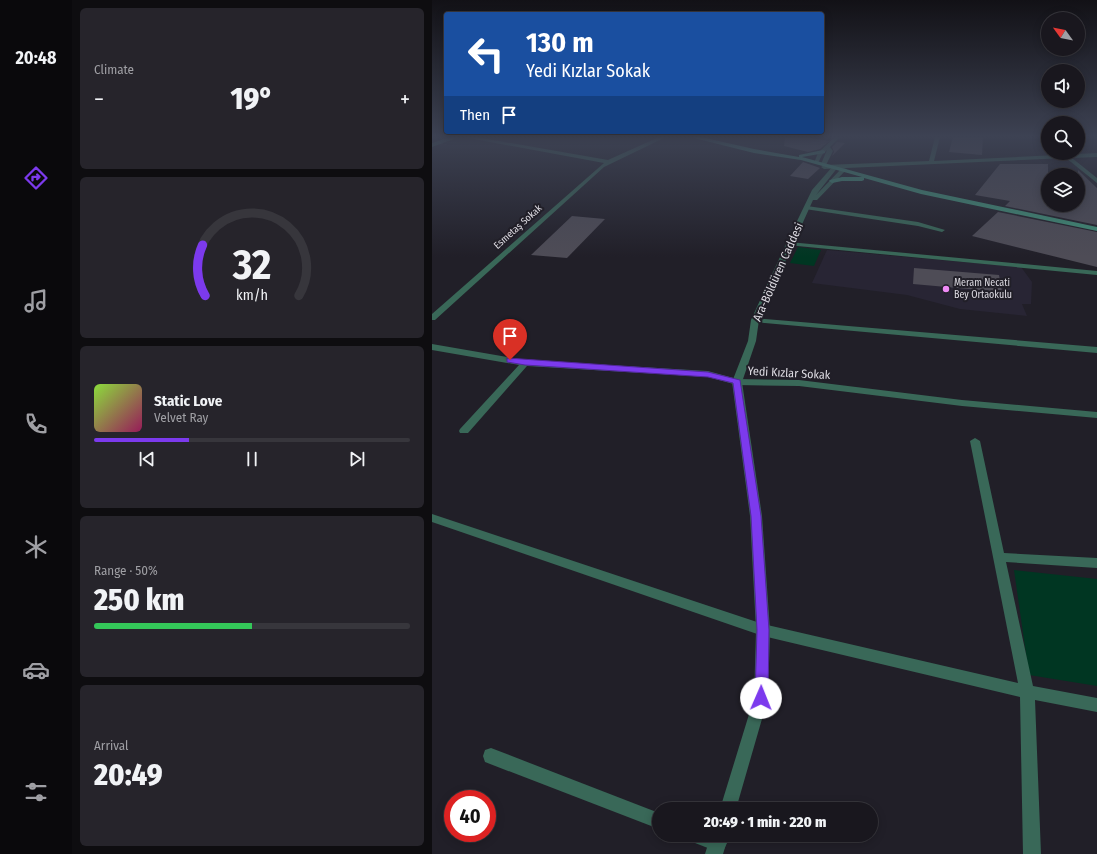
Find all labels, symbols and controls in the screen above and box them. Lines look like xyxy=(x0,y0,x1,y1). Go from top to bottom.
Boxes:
north arrow xyxy=(1041,12,1085,56)
map controls xyxy=(1041,12,1085,212)
text: 130 m xyxy=(526,26,594,59)
icon: left xyxy=(460,28,512,80)
text: 20:48 xyxy=(16,47,56,69)
text: Yedi Kızlar Sokak xyxy=(526,60,650,82)
text: Climate xyxy=(94,62,134,77)
button: sound xyxy=(1041,64,1085,108)
text: 19° xyxy=(231,81,273,117)
text: − xyxy=(94,86,104,113)
text: + xyxy=(400,86,410,113)
icon: arrive xyxy=(498,104,520,126)
text: Then xyxy=(460,106,490,124)
button: search xyxy=(1041,116,1085,160)
icon: directions xyxy=(22,164,50,192)
button: layers xyxy=(1041,168,1085,212)
street label: Esmetaş Sokak xyxy=(492,202,545,252)
street label: Ara-Böldüren Caddesi xyxy=(750,220,806,324)
text: 32 xyxy=(232,240,271,290)
place label: Meram Necati Bey Ortaokulu xyxy=(954,277,1012,301)
marker: Meram Necati Bey Ortaokulu xyxy=(941,284,951,294)
text: km/h xyxy=(236,286,268,303)
icon: music xyxy=(22,287,50,315)
pin xyxy=(493,319,527,360)
icon: arrive xyxy=(499,325,521,347)
street label: Yedi Kızlar Sokak xyxy=(747,364,831,382)
text: Static Love xyxy=(154,392,222,410)
icon: phone xyxy=(22,410,50,438)
text: Velvet Ray xyxy=(154,410,208,425)
icon: previous xyxy=(136,448,158,470)
icon: pause xyxy=(241,448,263,470)
icon: next xyxy=(346,448,368,470)
icon: climate xyxy=(22,533,50,561)
text: Range · 50% xyxy=(94,563,158,578)
text: 250 km xyxy=(94,582,184,618)
icon: car xyxy=(22,656,50,684)
position arrow xyxy=(740,677,782,719)
text: Arrival xyxy=(94,738,128,753)
text: 20:49 xyxy=(94,757,163,793)
icon: filters xyxy=(22,778,50,806)
speed limit sign: 40 xyxy=(444,790,496,842)
text: 20:49 · 1 min · 220 m xyxy=(704,813,826,831)

